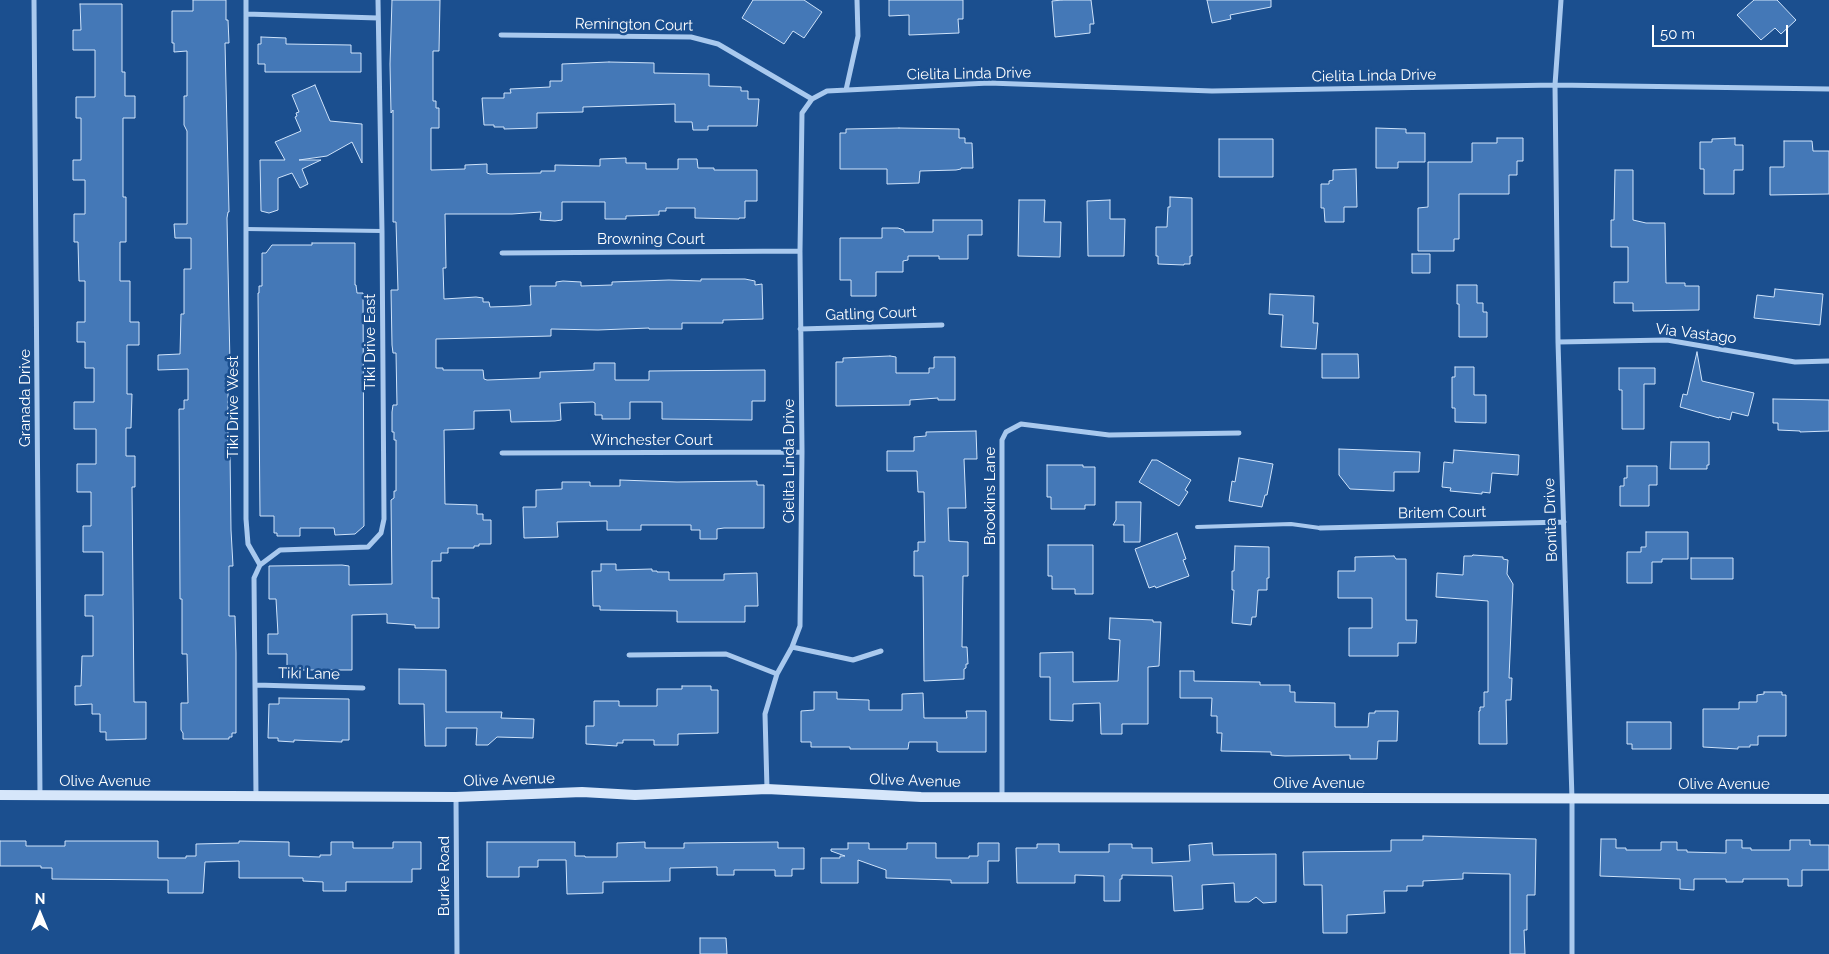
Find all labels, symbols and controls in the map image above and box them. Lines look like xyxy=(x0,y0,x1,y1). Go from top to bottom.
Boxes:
street label: Remington Court xyxy=(575,15,693,35)
scale bar xyxy=(1654,15,1790,47)
text: 50 m xyxy=(1660,25,1695,43)
street label: Cielita Linda Drive xyxy=(907,64,1031,84)
street label: Cielita Linda Drive xyxy=(1312,66,1436,86)
street label: Browning Court xyxy=(597,230,705,248)
street label: Tiki Drive East xyxy=(361,294,379,390)
street label: Gatling Court xyxy=(825,303,917,325)
street label: Via Vastago xyxy=(1654,320,1738,348)
street label: Granada Drive xyxy=(16,349,34,447)
street label: Tiki Drive West xyxy=(224,356,242,458)
street label: Cielita Linda Drive xyxy=(780,399,798,523)
street label: Winchester Court xyxy=(591,431,713,449)
street label: Brookins Lane xyxy=(981,447,999,545)
street label: Bonita Drive xyxy=(1541,478,1561,562)
street label: Britem Court xyxy=(1398,503,1486,523)
street label: Tiki Lane xyxy=(278,664,340,684)
street label: Olive Avenue xyxy=(463,769,555,791)
street label: Olive Avenue xyxy=(869,770,961,792)
street label: Olive Avenue xyxy=(59,772,151,790)
street label: Olive Avenue xyxy=(1273,774,1365,792)
street label: Olive Avenue xyxy=(1678,775,1770,793)
street label: Burke Road xyxy=(435,836,453,916)
north arrow xyxy=(15,889,65,939)
text: N xyxy=(35,891,45,907)

